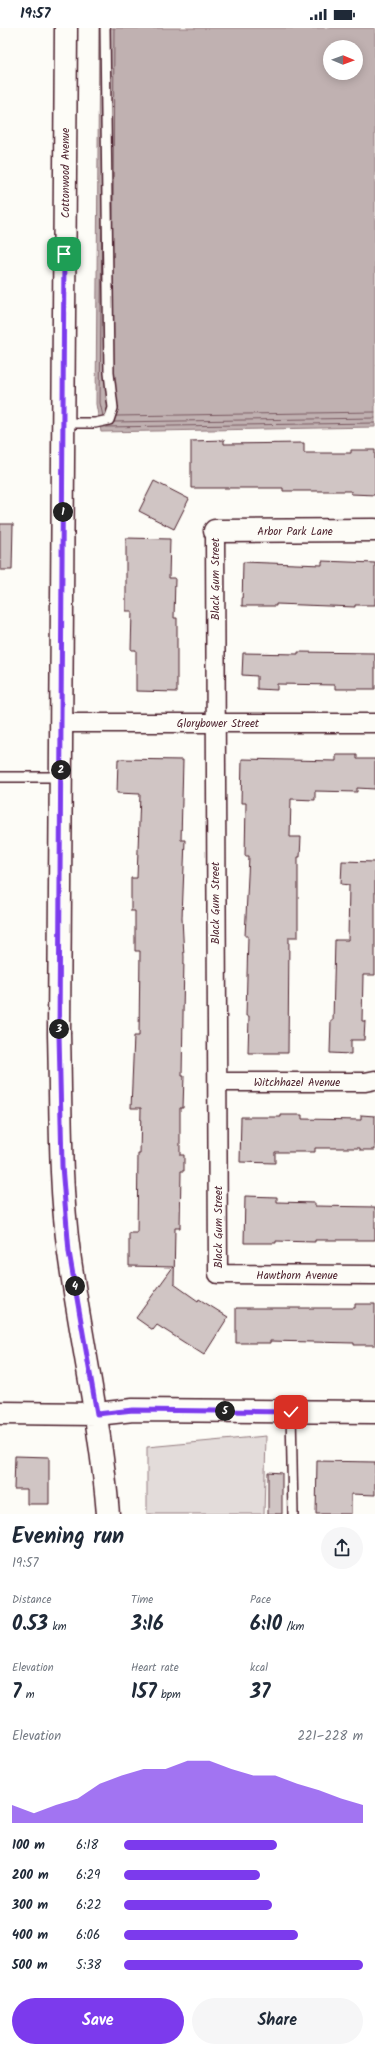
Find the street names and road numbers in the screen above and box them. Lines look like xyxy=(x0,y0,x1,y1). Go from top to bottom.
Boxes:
street label: Cottonwood Avenue xyxy=(57,128,75,218)
street label: Arbor Park Lane xyxy=(257,523,333,541)
street label: Black Gum Street xyxy=(207,537,225,620)
street label: Glorybower Street xyxy=(177,715,260,733)
street label: Black Gum Street xyxy=(207,861,225,944)
street label: Witchhazel Avenue xyxy=(254,1074,340,1092)
street label: Black Gum Street xyxy=(210,1185,228,1268)
street label: Hawthorn Avenue xyxy=(256,1267,338,1285)

